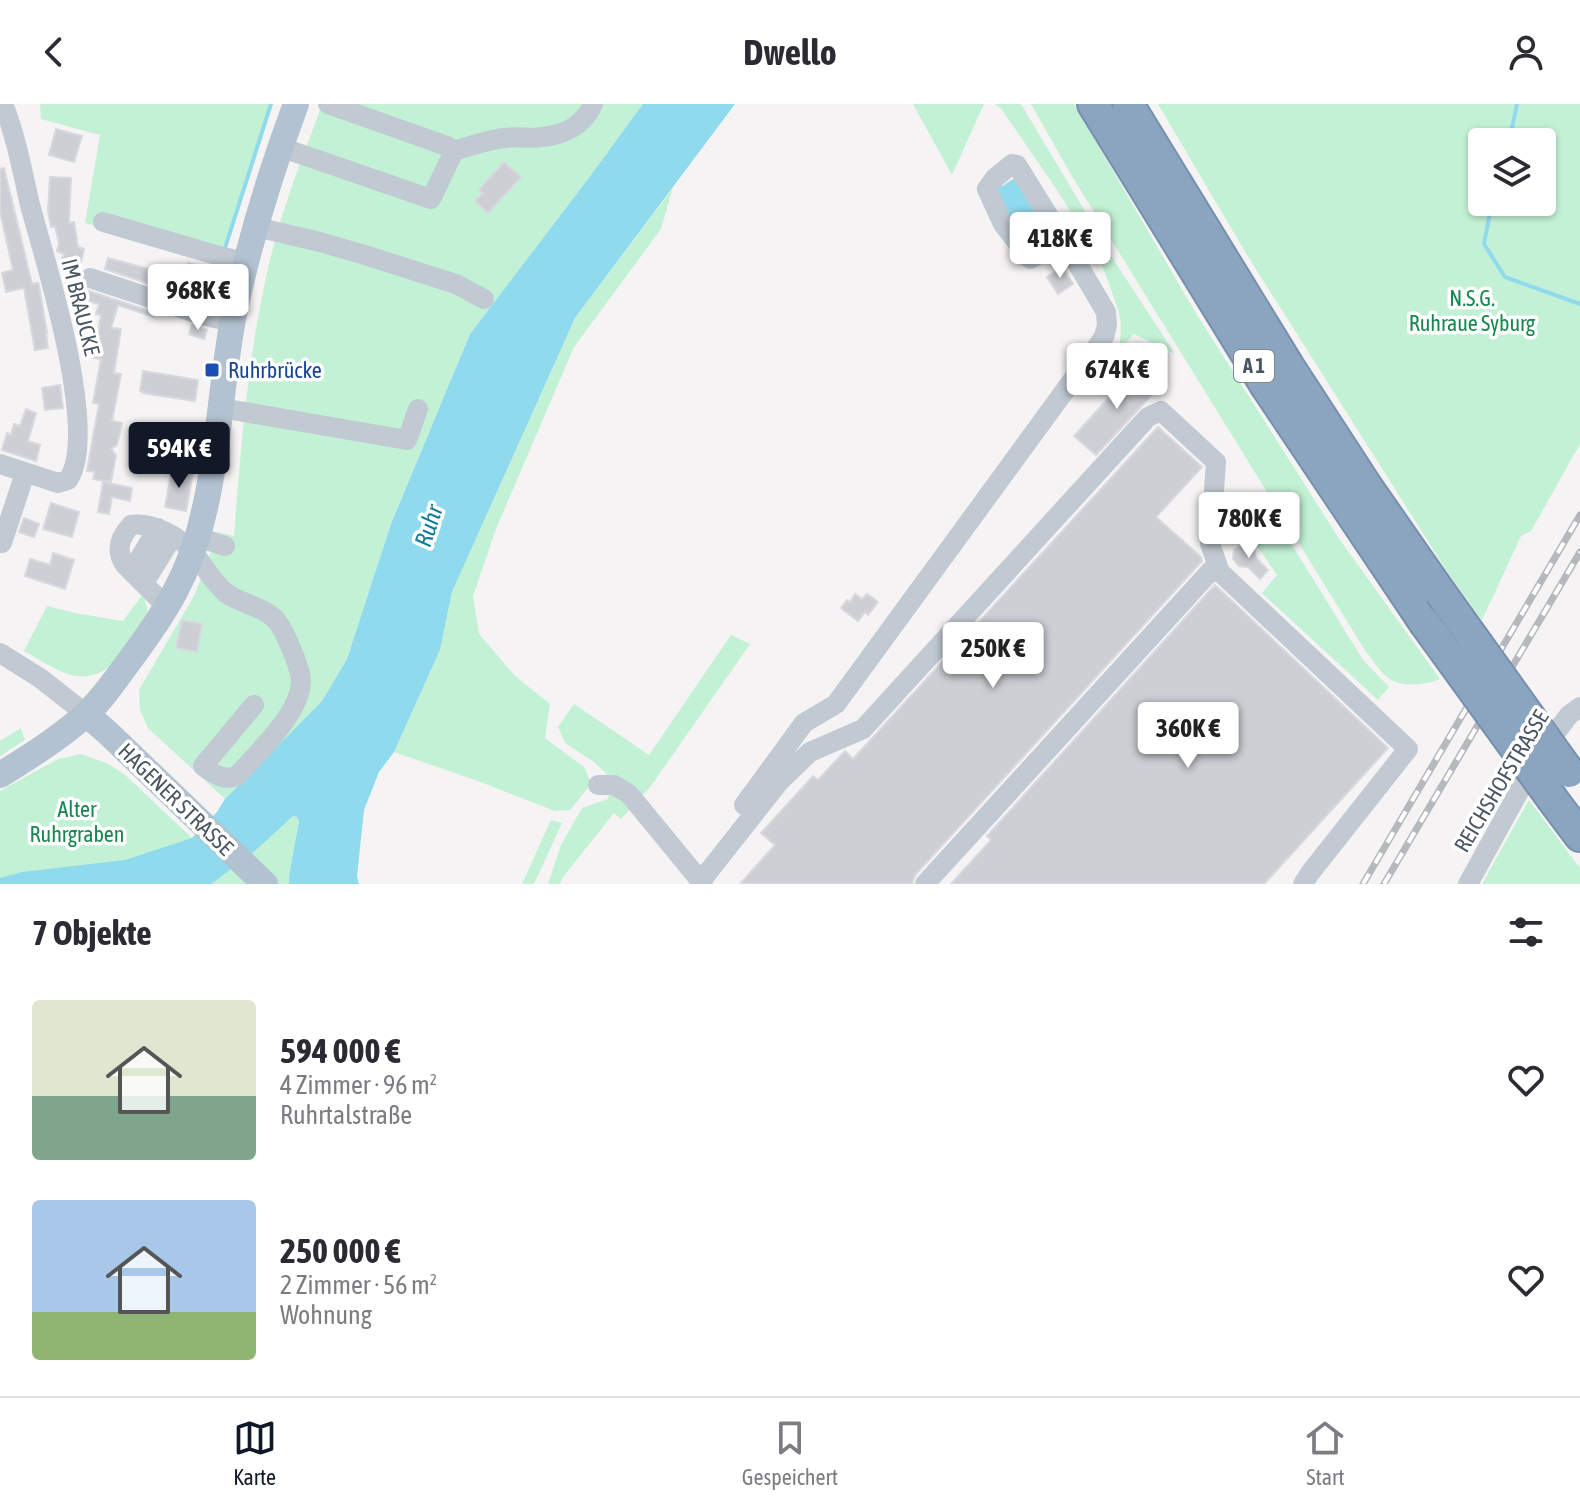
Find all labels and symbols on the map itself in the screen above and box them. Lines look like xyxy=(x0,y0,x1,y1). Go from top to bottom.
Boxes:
pin: 418K € xyxy=(995,212,1125,280)
street label: IM BRAUCKE xyxy=(56,256,106,359)
pin: 968K € xyxy=(133,264,263,332)
park label: N.S.G. Ruhraue Syburg xyxy=(1409,285,1536,336)
pin: 674K € xyxy=(1052,343,1182,411)
road number: A 1 xyxy=(1234,350,1274,382)
place label: Ruhrbrücke xyxy=(228,357,322,383)
marker: Ruhrbrücke xyxy=(203,361,221,379)
pin: 594K € xyxy=(114,422,244,490)
pin: 780K € xyxy=(1184,492,1314,560)
water label: Ruhr xyxy=(409,501,448,550)
pin: 250K € xyxy=(928,622,1058,690)
pin: 360K € xyxy=(1123,702,1253,770)
street label: REICHSHOFSTRASSE xyxy=(1448,705,1554,857)
street label: HAGENER STRASSE xyxy=(113,738,239,861)
park label: Alter Ruhrgraben xyxy=(30,796,124,847)

